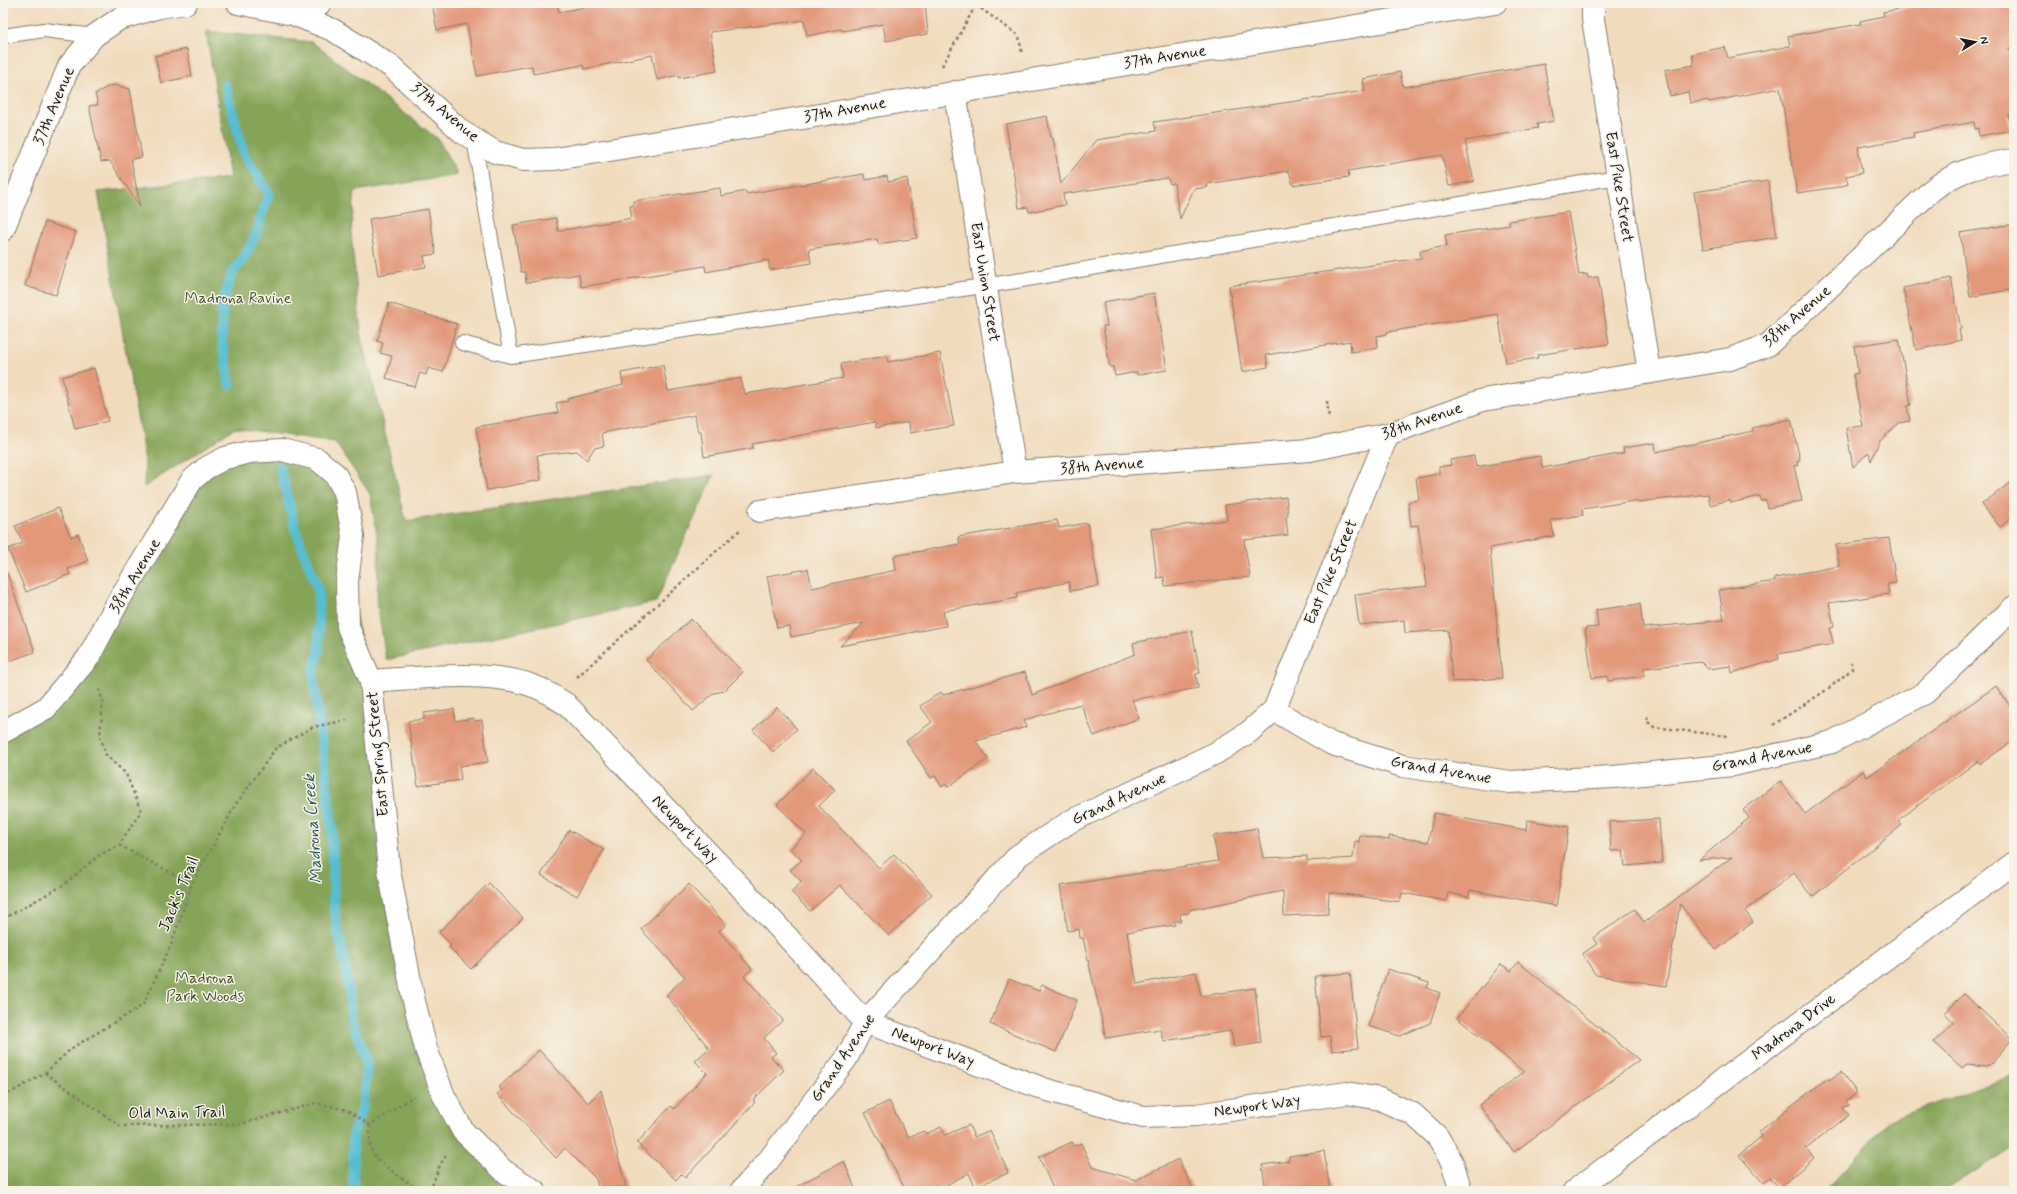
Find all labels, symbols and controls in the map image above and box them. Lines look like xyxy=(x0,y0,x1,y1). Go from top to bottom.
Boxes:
north arrow xyxy=(1955,22,1995,62)
text: N xyxy=(1976,36,1991,45)
street label: 37th Avenue xyxy=(1122,40,1208,74)
street label: 37th Avenue xyxy=(28,63,80,148)
street label: 37th Avenue xyxy=(406,77,484,147)
street label: 37th Avenue xyxy=(802,92,888,128)
street label: East Pike Street xyxy=(1600,130,1638,245)
street label: East Union Street xyxy=(965,221,1005,344)
street label: 38th Avenue xyxy=(1758,280,1836,351)
park label: Madrona Ravine xyxy=(185,288,292,309)
street label: 38th Avenue xyxy=(1379,397,1465,445)
street label: 38th Avenue xyxy=(1059,453,1145,479)
street label: East Pike Street xyxy=(1299,516,1363,628)
street label: 38th Avenue xyxy=(104,535,166,617)
street label: East Spring Street xyxy=(362,690,395,818)
street label: Grand Avenue xyxy=(1710,737,1814,777)
street label: Grand Avenue xyxy=(1389,751,1493,789)
street label: Grand Avenue xyxy=(1068,768,1170,830)
water label: Madrona Creek xyxy=(298,772,328,885)
street label: Newport Way xyxy=(647,790,723,868)
street label: Jack's Trail xyxy=(154,853,204,935)
park label: Madrona Park Woods xyxy=(166,968,244,1007)
street label: Madrona Drive xyxy=(1748,988,1841,1065)
street label: Grand Avenue xyxy=(806,1010,880,1106)
street label: Newport Way xyxy=(889,1022,977,1072)
street label: Newport Way xyxy=(1212,1090,1302,1122)
street label: Old Main Trail xyxy=(128,1102,226,1124)

